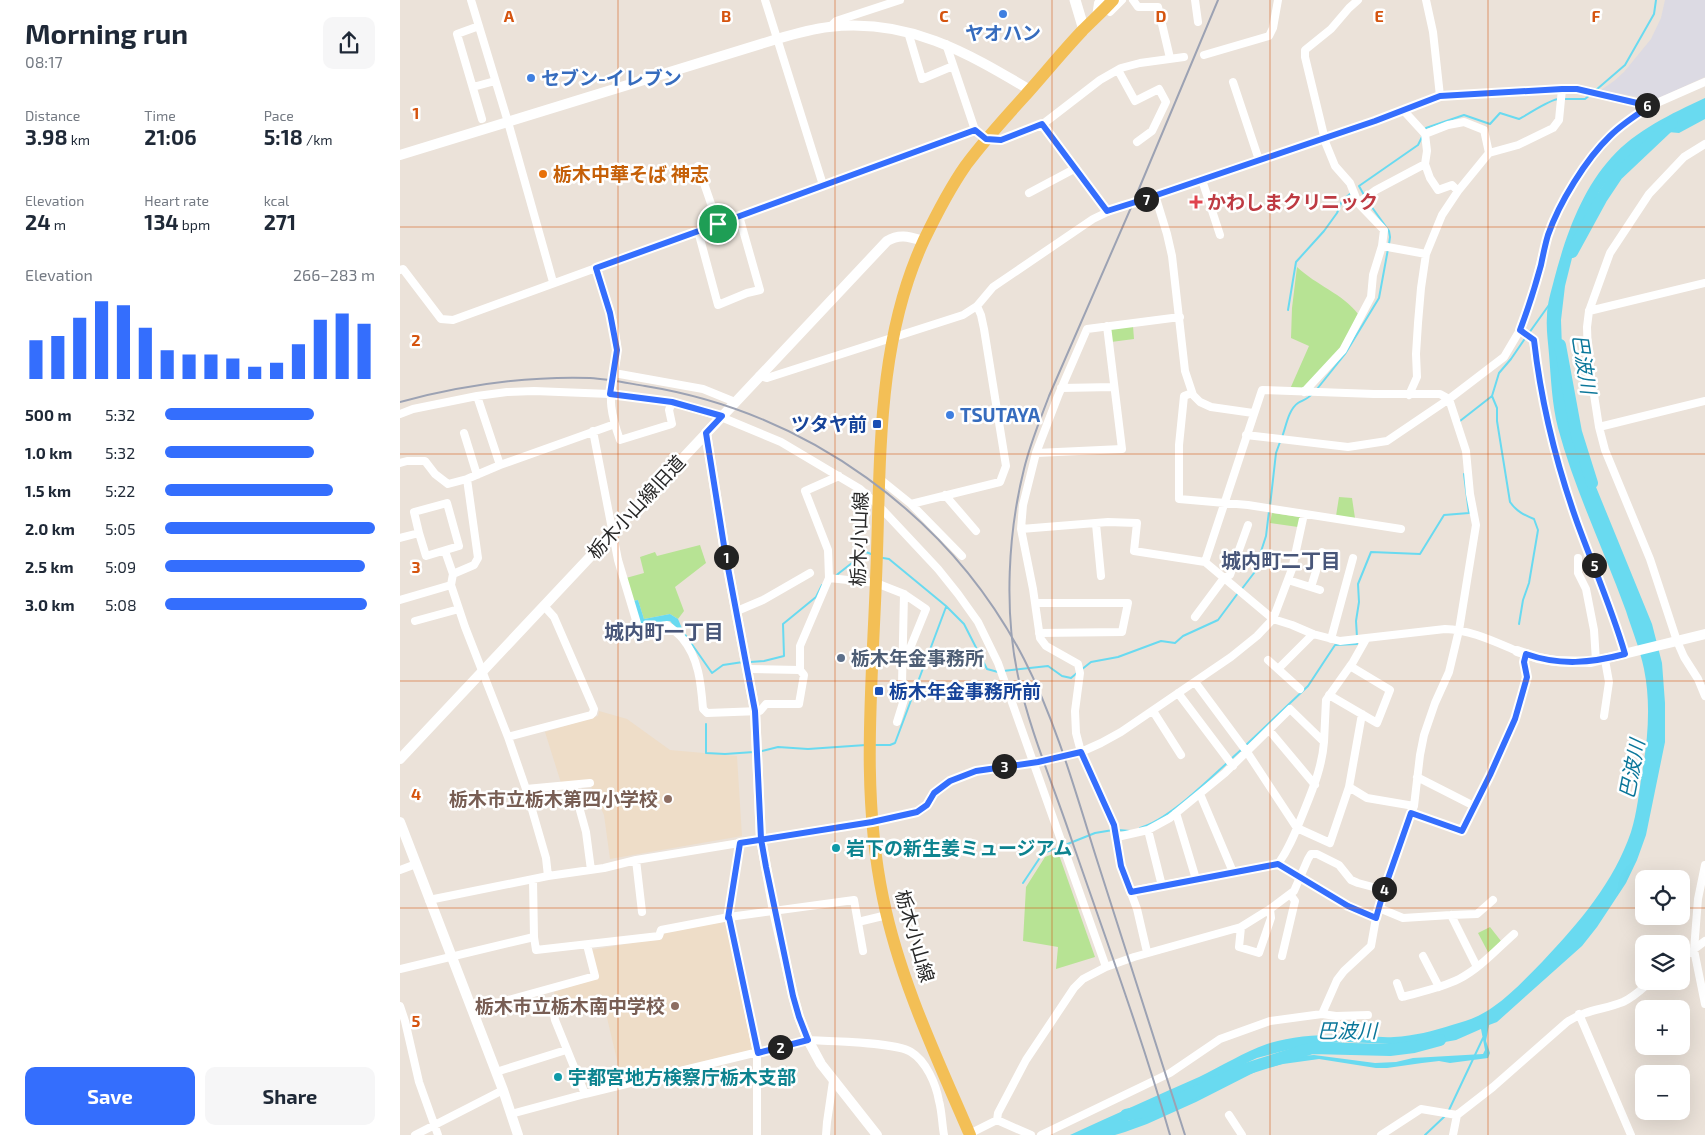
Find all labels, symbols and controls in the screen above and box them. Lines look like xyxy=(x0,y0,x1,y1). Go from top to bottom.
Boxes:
text: A xyxy=(504,6,515,25)
text: B xyxy=(721,6,731,25)
text: C xyxy=(939,6,949,25)
text: D xyxy=(1156,6,1167,25)
text: E xyxy=(1374,6,1384,25)
text: F xyxy=(1592,6,1601,25)
marker: ヤオハン xyxy=(997,8,1009,20)
text: Morning run xyxy=(25,16,188,50)
button: share xyxy=(323,17,375,69)
place label: ヤオハン xyxy=(965,21,1041,44)
text: 08:17 xyxy=(25,52,63,71)
place label: セブン-イレブン xyxy=(541,66,682,89)
marker: セブン-イレブン xyxy=(525,72,537,84)
pin: 6 xyxy=(1634,92,1660,118)
text: 6 xyxy=(1643,97,1652,114)
text: 1 xyxy=(413,103,419,122)
text: Distance xyxy=(25,107,80,124)
text: Time xyxy=(144,107,176,124)
text: Pace xyxy=(264,107,294,124)
text: 3.98 xyxy=(25,124,68,149)
text: 21:06 xyxy=(144,124,197,149)
text: 5:18 xyxy=(264,124,303,149)
text: km xyxy=(68,131,90,148)
text: /km xyxy=(303,131,333,148)
place label: 栃木中華そば 神志 xyxy=(553,162,709,185)
marker: 栃木中華そば 神志 xyxy=(537,168,549,180)
pin: 7 xyxy=(1134,186,1158,212)
place label: かわしまクリニック xyxy=(1207,190,1378,213)
text: 7 xyxy=(1143,191,1150,208)
text: Elevation xyxy=(25,192,84,209)
text: Heart rate xyxy=(144,192,209,209)
text: kcal xyxy=(264,192,289,209)
marker: かわしまクリニック xyxy=(1189,195,1203,209)
pin xyxy=(697,203,739,245)
text: 24 xyxy=(25,209,51,234)
text: 134 xyxy=(144,209,179,234)
text: 271 xyxy=(264,209,296,234)
icon: arrive xyxy=(704,210,732,238)
text: m xyxy=(51,216,66,233)
text: bpm xyxy=(179,216,210,233)
text: Elevation xyxy=(25,265,93,284)
text: 266–283 m xyxy=(293,265,375,284)
text: 2 xyxy=(411,330,421,349)
water label: 巴波川 xyxy=(1568,332,1602,397)
place label: TSUTAYA xyxy=(960,403,1041,426)
text: 500 m xyxy=(25,405,72,424)
text: 5:32 xyxy=(105,405,135,424)
marker: TSUTAYA xyxy=(944,409,956,421)
place label: ツタヤ前 xyxy=(791,412,867,435)
marker: ツタヤ前 xyxy=(871,418,883,430)
text: 1.0 km xyxy=(25,443,72,462)
text: 5:32 xyxy=(105,443,135,462)
street label: 栃木小山線旧道 xyxy=(582,450,689,563)
text: 1.5 km xyxy=(25,481,71,500)
text: 5:22 xyxy=(105,481,135,500)
street label: 栃木小山線 xyxy=(845,491,872,587)
text: 2.0 km xyxy=(25,519,75,538)
text: 5:05 xyxy=(105,519,136,538)
pin: 1 xyxy=(714,544,738,570)
district label: 城内町二丁目 xyxy=(1221,548,1341,572)
text: 1 xyxy=(723,549,730,566)
pin: 5 xyxy=(1582,552,1606,578)
text: 2.5 km xyxy=(25,557,74,576)
text: 5:09 xyxy=(105,557,136,576)
text: 3 xyxy=(411,557,421,576)
text: 5 xyxy=(1591,557,1598,574)
text: 3.0 km xyxy=(25,595,75,614)
text: 5:08 xyxy=(105,595,137,614)
district label: 城内町一丁目 xyxy=(604,619,724,643)
place label: 栃木年金事務所 xyxy=(851,646,984,669)
marker: 栃木年金事務所 xyxy=(835,652,847,664)
place label: 栃木年金事務所前 xyxy=(889,679,1041,702)
marker: 栃木年金事務所前 xyxy=(873,685,885,697)
water label: 巴波川 xyxy=(1614,735,1649,801)
pin: 3 xyxy=(992,754,1016,778)
text: 3 xyxy=(1001,758,1008,775)
text: 4 xyxy=(411,784,421,803)
place label: 栃木市立栃木第四小学校 xyxy=(449,787,658,810)
marker: 栃木市立栃木第四小学校 xyxy=(662,793,674,805)
place label: 岩下の新生姜ミュージアム xyxy=(846,836,1072,859)
marker: 岩下の新生姜ミュージアム xyxy=(830,842,842,854)
map controls xyxy=(1635,870,1690,1120)
button: locate xyxy=(1635,870,1690,925)
pin: 4 xyxy=(1372,876,1396,902)
text: 4 xyxy=(1380,881,1389,898)
street label: 栃木小山線 xyxy=(891,887,940,985)
button: layers xyxy=(1635,935,1690,990)
place label: 栃木市立栃木南中学校 xyxy=(475,994,665,1017)
marker: 栃木市立栃木南中学校 xyxy=(669,1000,681,1012)
button: + xyxy=(1635,1000,1690,1055)
text: 5 xyxy=(412,1011,421,1030)
water label: 巴波川 xyxy=(1317,1018,1379,1042)
pin: 2 xyxy=(768,1034,792,1060)
text: 2 xyxy=(776,1039,785,1056)
place label: 宇都宮地方検察庁栃木支部 xyxy=(568,1065,796,1088)
button: − xyxy=(1635,1065,1690,1120)
button: Save xyxy=(25,1067,195,1125)
button: Share xyxy=(205,1067,375,1125)
marker: 宇都宮地方検察庁栃木支部 xyxy=(552,1071,564,1083)

